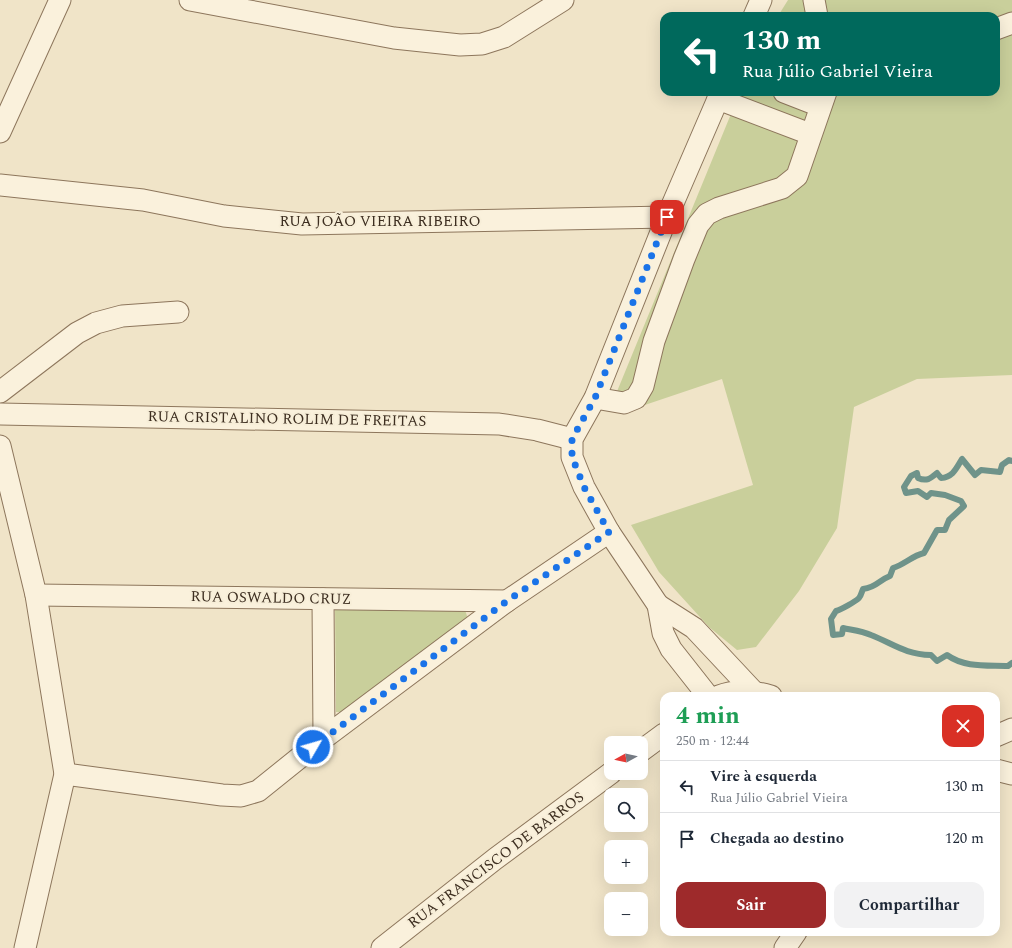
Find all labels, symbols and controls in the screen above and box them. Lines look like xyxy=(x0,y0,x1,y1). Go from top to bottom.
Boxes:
text: 130 m xyxy=(742,19,821,62)
icon: left xyxy=(676,28,728,80)
text: Rua Júlio Gabriel Vieira xyxy=(742,58,933,85)
pin xyxy=(650,200,684,234)
icon: arrive xyxy=(656,206,678,228)
street label: RUA JOÃO VIEIRA RIBEIRO xyxy=(279,210,481,233)
street label: RUA CRISTALINO ROLIM DE FREITAS xyxy=(147,405,427,433)
street label: RUA OSWALDO CRUZ xyxy=(190,585,352,611)
text: 4 min xyxy=(676,698,740,734)
button: close xyxy=(942,705,984,747)
position arrow xyxy=(292,726,334,768)
text: 250 m · 12:44 xyxy=(676,731,749,751)
north arrow xyxy=(604,736,648,780)
map controls xyxy=(604,736,648,936)
text: Vire à esquerda xyxy=(710,765,817,788)
text: 130 m xyxy=(945,775,984,798)
icon: left xyxy=(676,776,698,798)
street label: RUA FRANCISCO DE BARROS xyxy=(403,786,589,934)
button: search xyxy=(604,788,648,832)
text: Rua Júlio Gabriel Vieira xyxy=(710,788,848,808)
text: Chegada ao destino xyxy=(710,827,844,850)
text: 120 m xyxy=(945,827,984,850)
icon: arrive xyxy=(676,828,698,850)
button: + xyxy=(604,840,648,884)
button: Sair xyxy=(676,882,826,928)
button: Compartilhar xyxy=(834,882,984,928)
button: − xyxy=(604,892,648,936)

